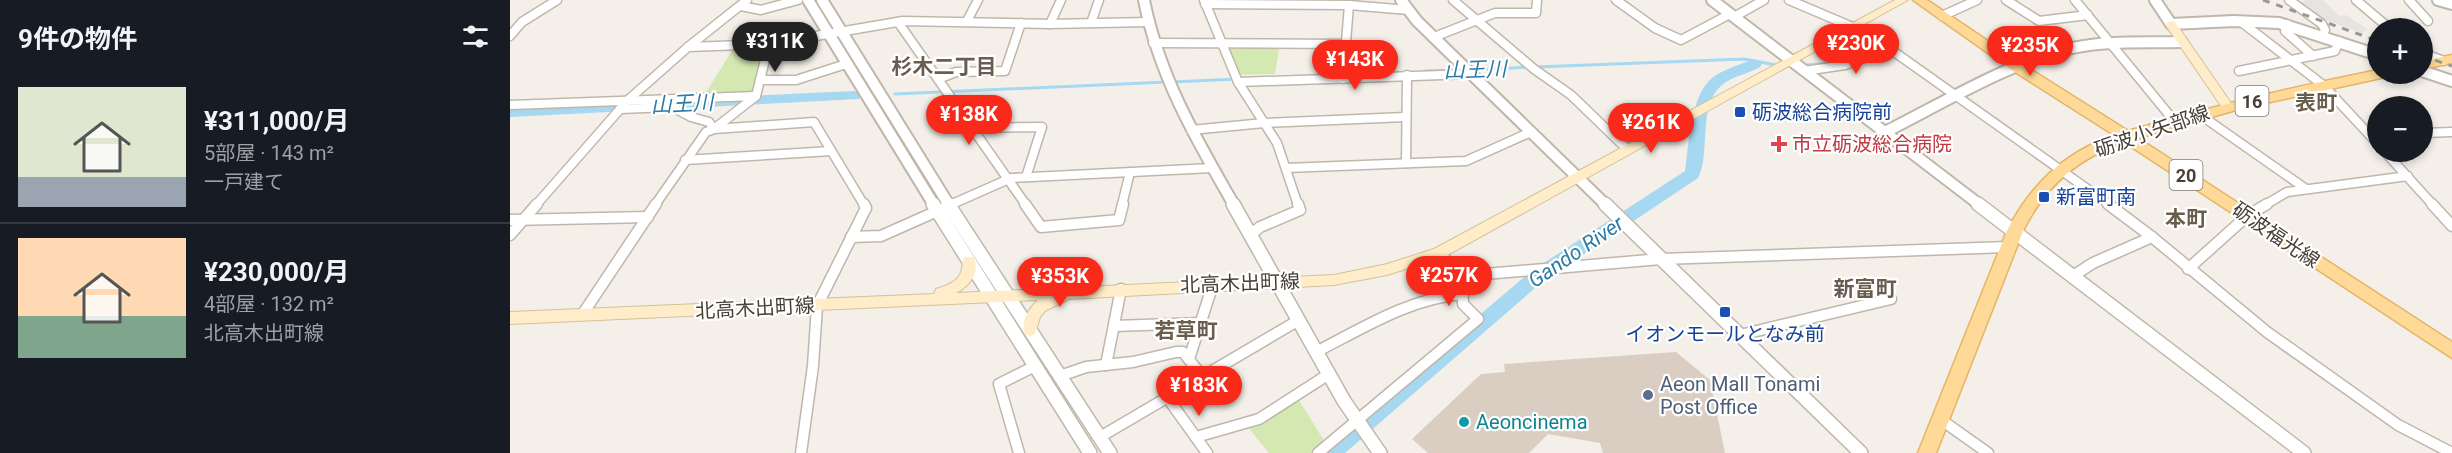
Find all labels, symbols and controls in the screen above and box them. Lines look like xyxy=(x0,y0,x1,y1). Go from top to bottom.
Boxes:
map controls xyxy=(2367,18,2433,162)
button: + xyxy=(2367,18,2433,84)
icon: filters xyxy=(459,20,492,53)
pin: ¥311K xyxy=(733,22,817,73)
text: 9件の物件 xyxy=(18,24,137,54)
pin: ¥230K xyxy=(1814,24,1898,75)
pin: ¥235K xyxy=(1988,26,2072,77)
text: ¥311K xyxy=(746,29,804,53)
text: ¥230K xyxy=(1827,31,1885,55)
text: ¥235K xyxy=(2001,33,2059,57)
pin: ¥143K xyxy=(1313,40,1397,91)
text: ¥143K xyxy=(1326,47,1384,71)
district label: 杉木二丁目 xyxy=(892,55,997,79)
water label: 山王川 xyxy=(1443,57,1509,83)
road number: 16 xyxy=(2236,86,2268,116)
water label: 山王川 xyxy=(650,90,716,118)
district label: 表町 xyxy=(2295,91,2337,115)
pin: ¥138K xyxy=(927,95,1011,146)
button: − xyxy=(2367,96,2433,162)
place label: 砺波総合病院前 xyxy=(1752,100,1892,124)
street label: 砺波小矢部線 xyxy=(2091,100,2213,162)
text: ¥138K xyxy=(940,102,998,126)
pin: ¥261K xyxy=(1609,103,1693,154)
marker: 砺波総合病院前 xyxy=(1733,105,1747,119)
text: ¥311,000/月 xyxy=(204,106,350,136)
text: ¥261K xyxy=(1622,110,1680,134)
icon: home xyxy=(66,111,138,183)
place label: 市立砺波総合病院 xyxy=(1792,132,1952,156)
marker: 市立砺波総合病院 xyxy=(1770,135,1788,153)
text: 5部屋 · 143 m² xyxy=(204,141,334,165)
road number: 20 xyxy=(2170,160,2202,190)
text: 一戸建て xyxy=(204,170,284,194)
place label: 新富町南 xyxy=(2056,185,2136,209)
marker: 新富町南 xyxy=(2037,190,2051,204)
street label: 砺波福光線 xyxy=(2228,197,2324,273)
district label: 本町 xyxy=(2165,207,2207,231)
water label: Gando River xyxy=(1524,211,1629,293)
pin: ¥257K xyxy=(1407,256,1491,307)
text: ¥230,000/月 xyxy=(204,257,350,287)
pin: ¥353K xyxy=(1018,257,1102,308)
icon: home xyxy=(66,262,138,334)
text: ¥257K xyxy=(1420,263,1478,287)
text: ¥353K xyxy=(1031,264,1089,288)
street label: 北高木出町線 xyxy=(1180,269,1300,297)
district label: 新富町 xyxy=(1834,277,1897,301)
text: 4部屋 · 132 m² xyxy=(204,292,334,316)
street label: 北高木出町線 xyxy=(694,293,816,323)
marker: イオンモールとなみ前 xyxy=(1718,305,1732,319)
district label: 若草町 xyxy=(1155,319,1218,343)
text: 北高木出町線 xyxy=(204,321,324,345)
place label: イオンモールとなみ前 xyxy=(1625,322,1825,346)
pin: ¥183K xyxy=(1157,366,1241,417)
place label: Aeon Mall Tonami Post Office xyxy=(1660,372,1820,419)
text: ¥183K xyxy=(1170,373,1228,397)
marker: Aeon Mall Tonami Post Office xyxy=(1641,388,1655,402)
place label: Aeoncinema xyxy=(1476,410,1588,434)
marker: Aeoncinema xyxy=(1457,415,1471,429)

